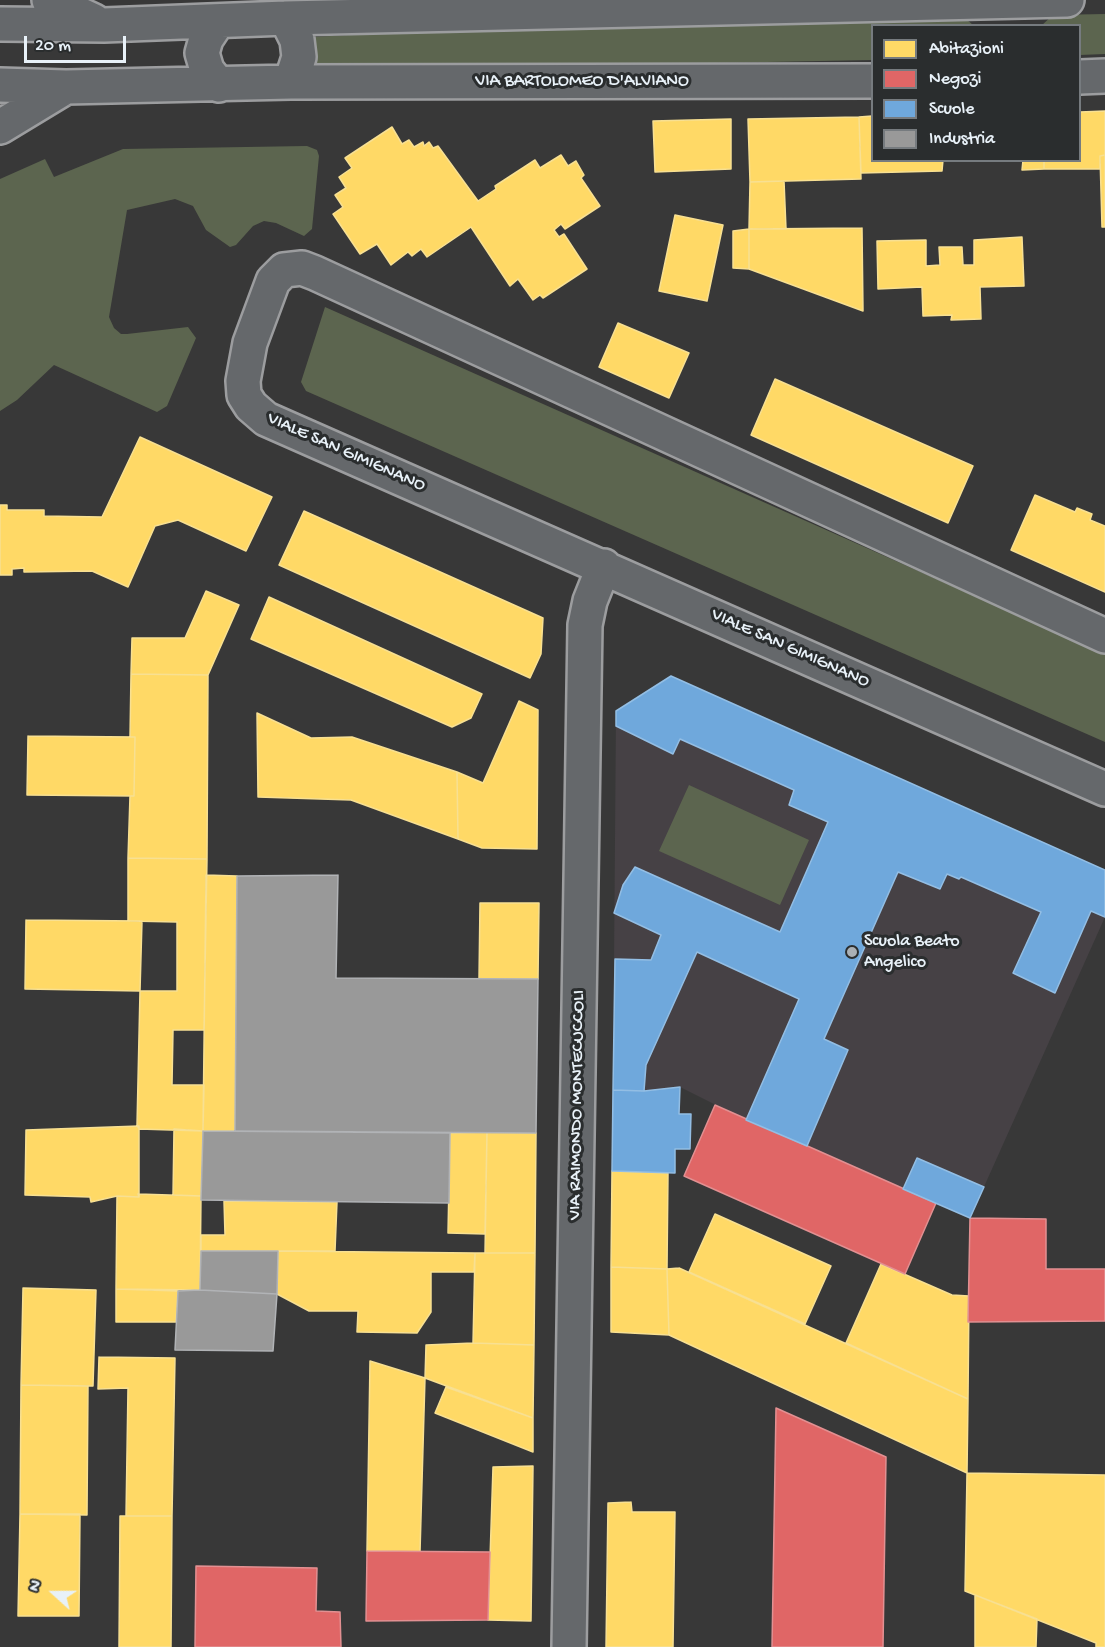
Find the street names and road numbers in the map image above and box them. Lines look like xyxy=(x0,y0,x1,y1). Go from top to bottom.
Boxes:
street label: VIA BARTOLOMEO D'ALVIANO xyxy=(475,71,689,93)
street label: VIALE SAN GIMIGNANO xyxy=(264,408,428,498)
street label: VIALE SAN GIMIGNANO xyxy=(708,604,872,694)
street label: VIA RAIMONDO MONTECUCCOLI xyxy=(565,990,591,1220)

